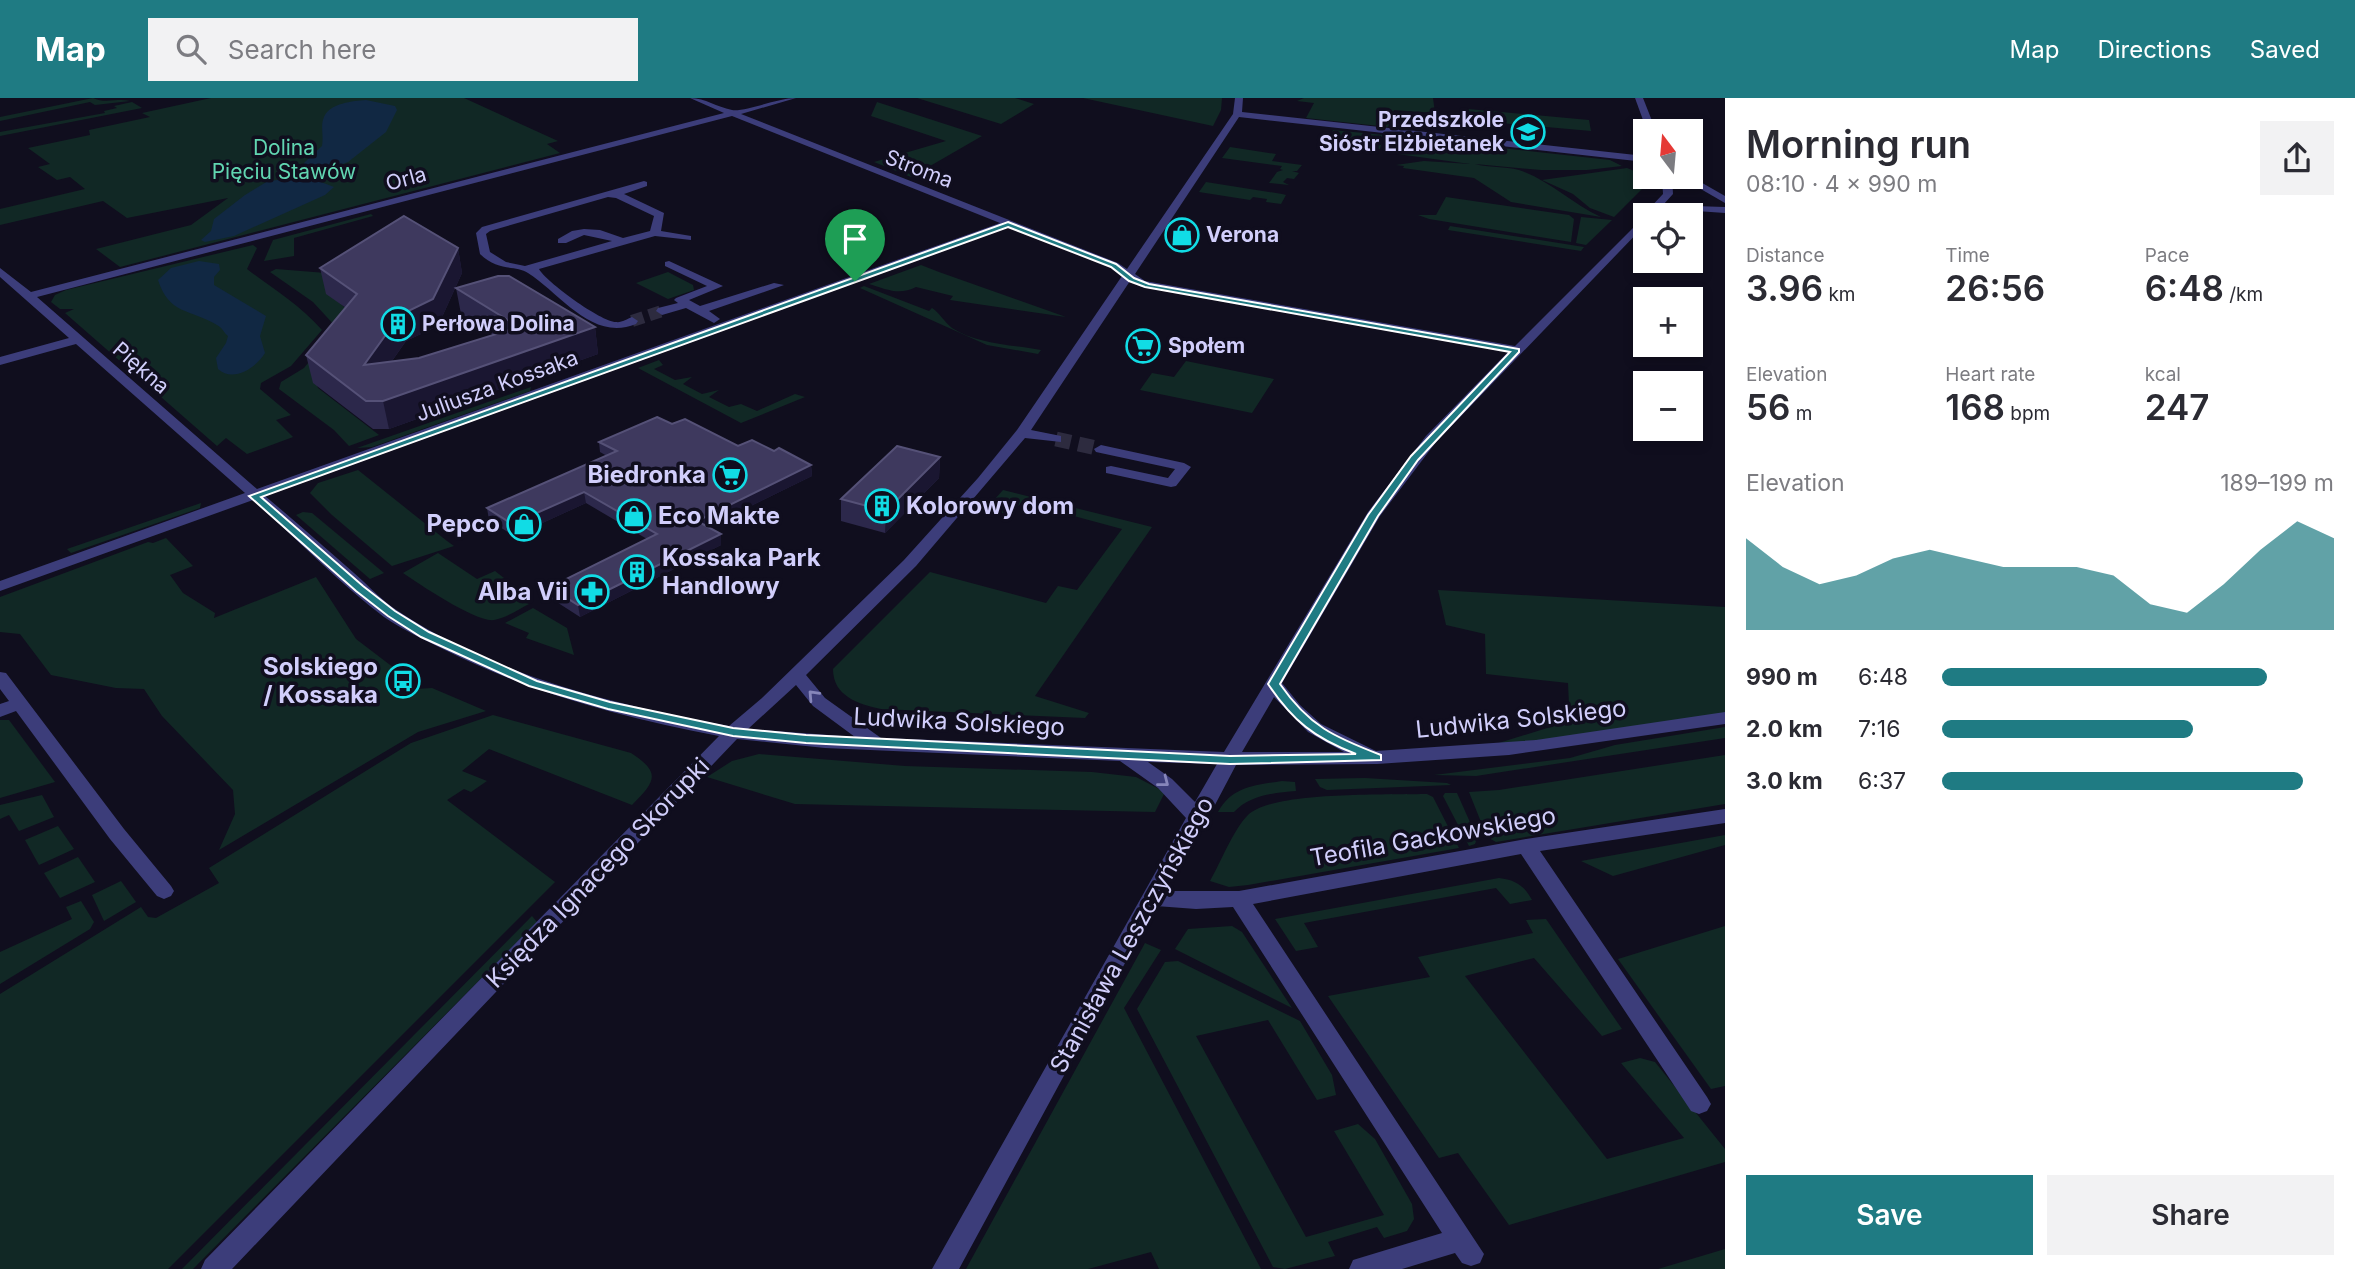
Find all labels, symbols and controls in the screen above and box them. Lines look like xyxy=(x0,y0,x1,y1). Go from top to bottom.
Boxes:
search box xyxy=(148,18,638,81)
text: Map xyxy=(35,29,106,69)
icon: search xyxy=(172,30,210,68)
text: Search here xyxy=(228,34,376,65)
text: Map xyxy=(2010,35,2059,64)
text: Directions xyxy=(2097,35,2212,64)
text: Saved xyxy=(2250,35,2320,64)
place label: Przedszkole Sióstr Elżbietanek xyxy=(1319,107,1505,156)
school or university icon: Przedszkole Sióstr Elżbietanek xyxy=(1509,113,1547,151)
north arrow xyxy=(1633,119,1703,189)
map controls xyxy=(1633,119,1703,441)
text: Morning run xyxy=(1746,121,1971,167)
button: share xyxy=(2260,121,2334,195)
park label: Dolina Pięciu Stawów xyxy=(212,135,356,184)
street label: Stroma xyxy=(882,144,957,193)
street label: Orla xyxy=(383,161,429,196)
text: 08:10 · 4 × 990 m xyxy=(1746,170,1937,198)
button: locate xyxy=(1633,203,1703,273)
pin xyxy=(825,209,885,281)
shop icon: Verona xyxy=(1163,216,1201,254)
icon: arrive xyxy=(836,220,874,258)
place label: Verona xyxy=(1206,222,1279,247)
text: Distance xyxy=(1746,244,1824,267)
text: Time xyxy=(1945,244,1990,267)
text: Pace xyxy=(2145,244,2189,267)
text: 3.96 xyxy=(1746,267,1823,309)
text: 26:56 xyxy=(1945,267,2045,309)
text: 6:48 xyxy=(2145,267,2224,309)
text: km xyxy=(1823,283,1856,306)
text: /km xyxy=(2224,283,2263,306)
button: + xyxy=(1633,287,1703,357)
building icon: Perłowa Dolina xyxy=(379,305,417,343)
place label: Perłowa Dolina xyxy=(422,311,575,336)
supermarket icon: Społem xyxy=(1124,327,1162,365)
place label: Społem xyxy=(1168,333,1245,358)
street label: Piękna xyxy=(108,336,175,399)
street label: Juliusza Kossaka xyxy=(412,345,581,426)
text: Elevation xyxy=(1746,363,1827,386)
text: Heart rate xyxy=(1945,363,2035,386)
text: kcal xyxy=(2145,363,2181,386)
button: − xyxy=(1633,371,1703,441)
text: 56 xyxy=(1746,386,1790,428)
text: 168 xyxy=(1945,386,2005,428)
text: 247 xyxy=(2145,386,2209,428)
text: m xyxy=(1790,402,1812,425)
text: bpm xyxy=(2005,402,2050,425)
supermarket icon: Biedronka xyxy=(711,456,749,494)
place label: Biedronka xyxy=(587,460,706,489)
text: Elevation xyxy=(1746,469,1845,497)
text: 189–199 m xyxy=(2220,469,2334,497)
building icon: Kolorowy dom xyxy=(863,487,901,525)
place label: Kolorowy dom xyxy=(906,491,1074,520)
shop icon: Eco Makte xyxy=(615,497,653,535)
place label: Eco Makte xyxy=(658,501,780,530)
shop icon: Pepco xyxy=(505,505,543,543)
place label: Pepco xyxy=(426,509,500,538)
place label: Kossaka Park Handlowy xyxy=(662,543,821,600)
building icon: Kossaka Park Handlowy xyxy=(618,553,656,591)
pharmacy icon: Alba Vii xyxy=(573,573,611,611)
place label: Alba Vii xyxy=(478,577,568,606)
place label: Solskiego / Kossaka xyxy=(263,652,378,709)
bus stop icon: Solskiego / Kossaka xyxy=(384,662,422,700)
text: 990 m xyxy=(1746,663,1818,691)
text: 6:48 xyxy=(1858,663,1908,691)
one-way arrow xyxy=(809,690,822,703)
street label: Ludwika Solskiego xyxy=(1414,693,1628,744)
street label: Ludwika Solskiego xyxy=(853,701,1065,742)
text: 2.0 km xyxy=(1746,715,1823,743)
text: 7:16 xyxy=(1858,715,1901,743)
street label: Księdza Ignacego Skorupki xyxy=(480,752,715,994)
text: 3.0 km xyxy=(1746,767,1823,795)
text: 6:37 xyxy=(1858,767,1906,795)
one-way arrow xyxy=(1157,773,1169,786)
street label: Stanisława Leszczyńskiego xyxy=(1044,792,1220,1078)
street label: Teofila Gackowskiego xyxy=(1308,801,1558,872)
button: Save xyxy=(1746,1175,2033,1255)
button: Share xyxy=(2047,1175,2334,1255)

